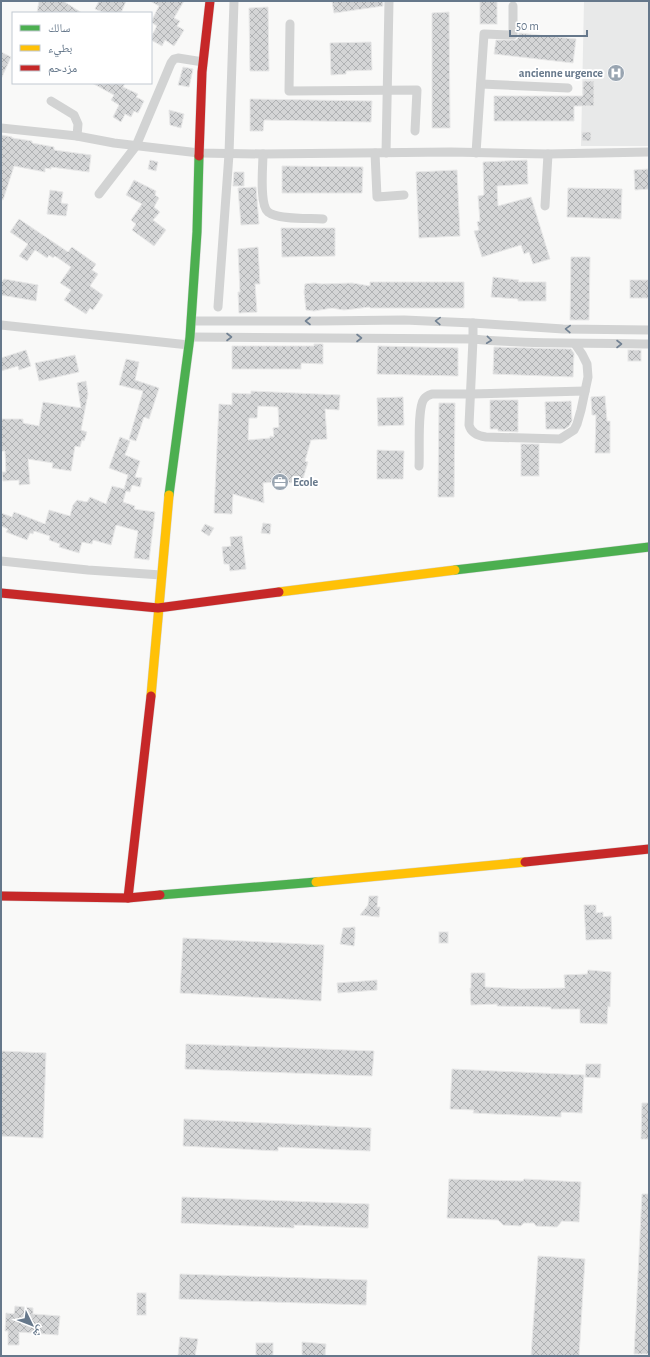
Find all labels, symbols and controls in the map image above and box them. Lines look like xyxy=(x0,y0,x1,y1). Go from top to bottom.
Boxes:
legend xyxy=(12,12,152,84)
scale bar xyxy=(510,12,587,38)
text: 50 m xyxy=(516,20,539,32)
text: سالك xyxy=(48,22,70,34)
text: بطيء xyxy=(48,42,72,58)
text: مزدحم xyxy=(48,62,77,76)
hospital icon: ancienne urgence xyxy=(606,63,626,83)
place label: ancienne urgence xyxy=(519,67,603,79)
one-way arrow xyxy=(305,317,311,325)
one-way arrow xyxy=(435,317,441,325)
one-way arrow xyxy=(565,325,571,333)
one-way arrow xyxy=(226,333,232,341)
one-way arrow xyxy=(356,334,362,342)
one-way arrow xyxy=(486,336,492,345)
one-way arrow xyxy=(616,340,622,348)
office icon: Ecole xyxy=(270,472,290,492)
place label: Ecole xyxy=(293,476,319,488)
north arrow xyxy=(12,1305,52,1345)
text: ش xyxy=(29,1322,47,1340)

